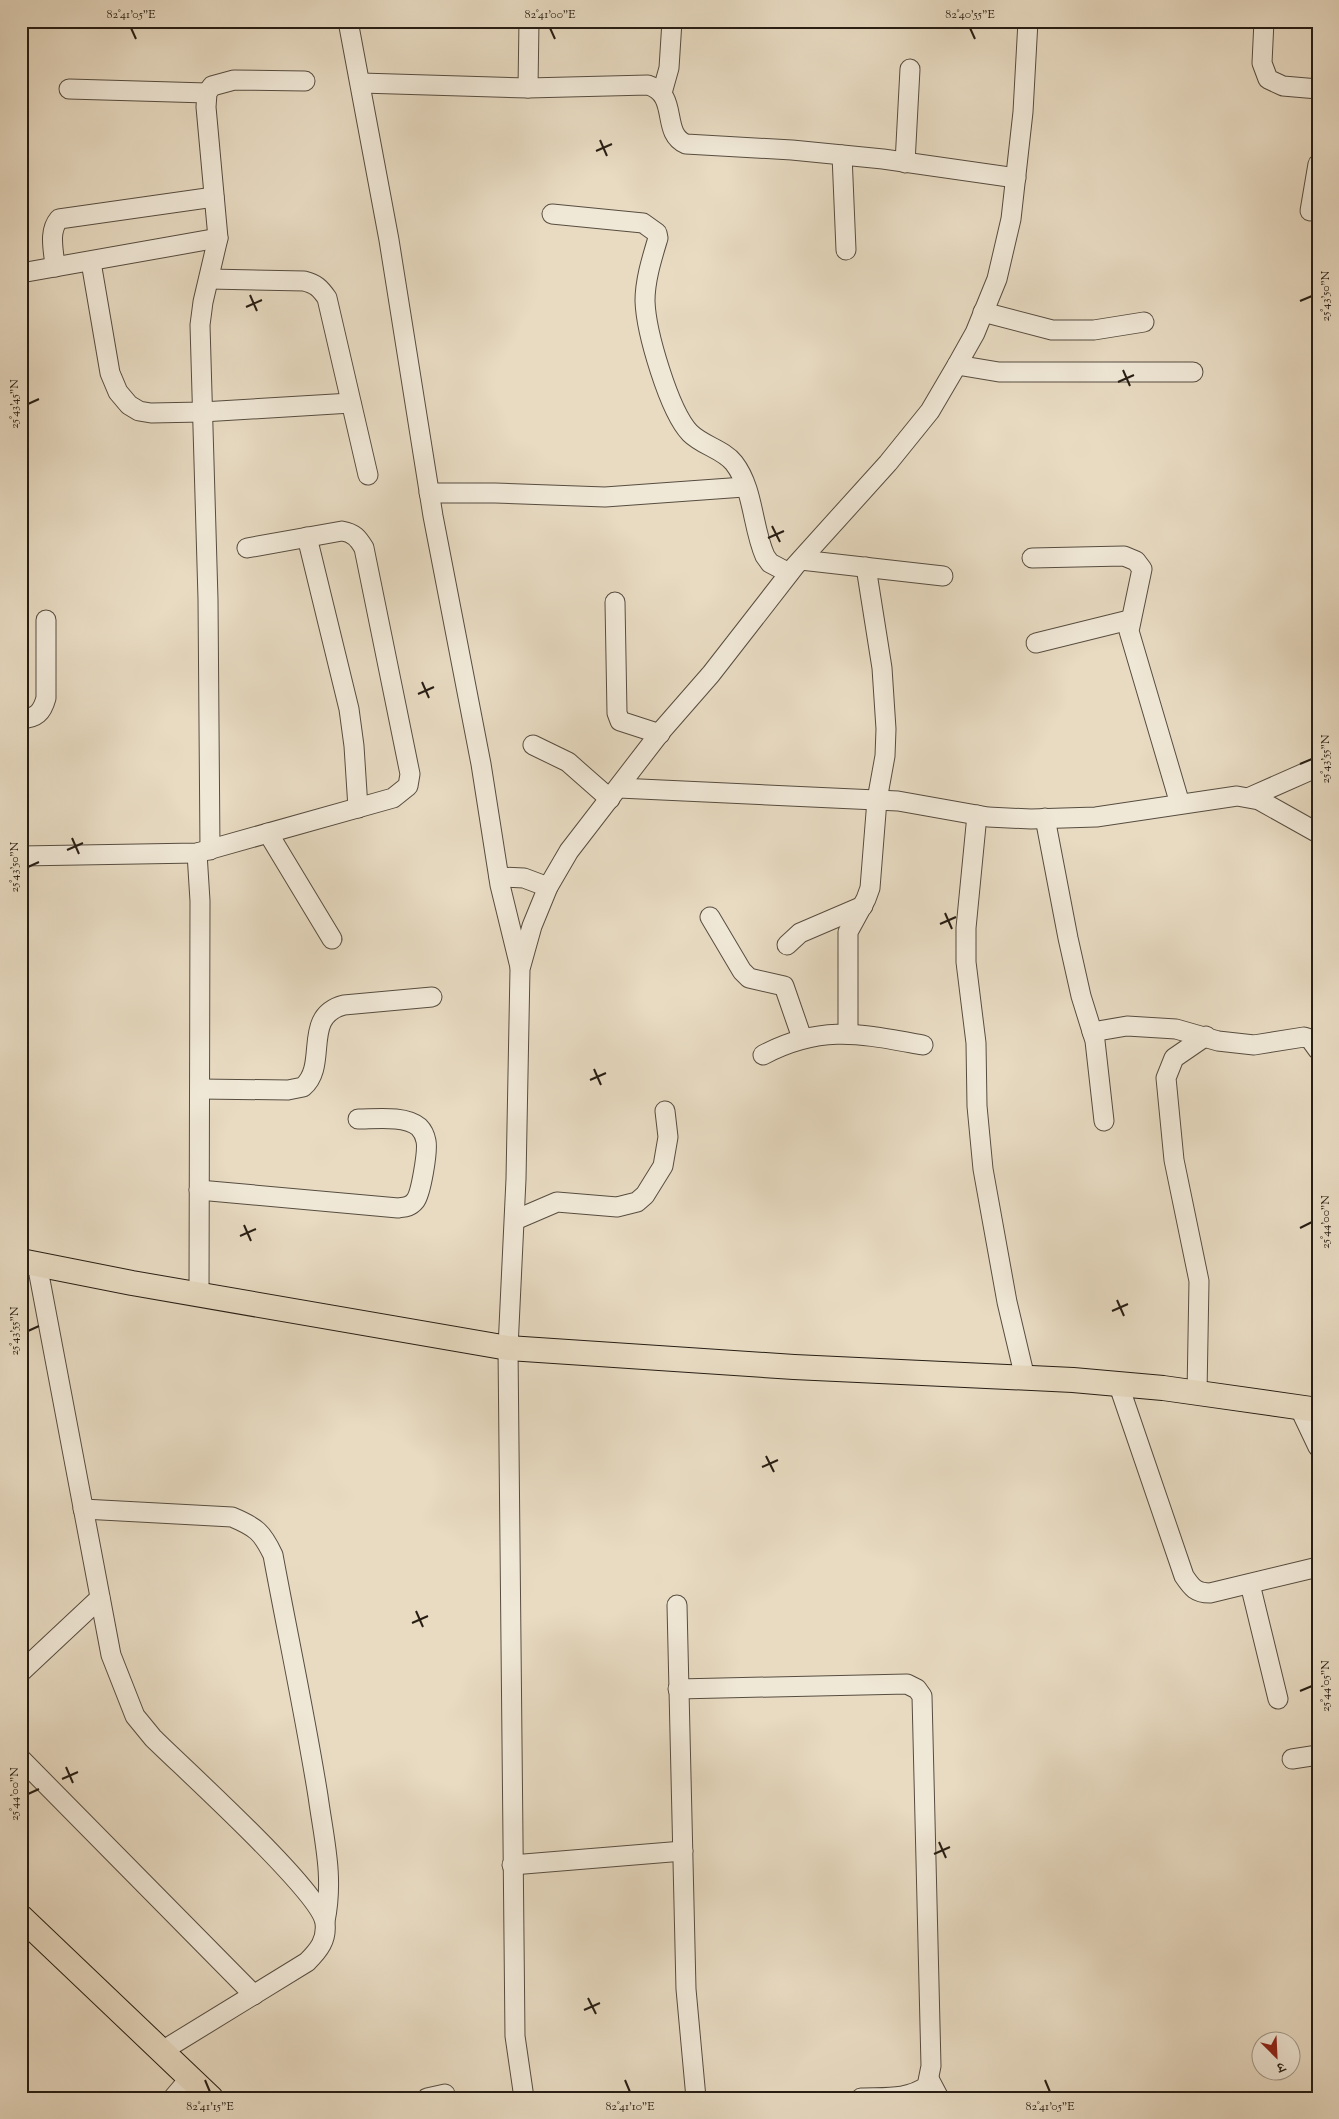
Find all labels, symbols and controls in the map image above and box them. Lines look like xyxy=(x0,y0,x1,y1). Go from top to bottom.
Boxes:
text: 82°41'05"E xyxy=(107,6,156,24)
text: 82°41'00"E xyxy=(525,6,576,24)
text: 82°40'55"E xyxy=(945,6,995,24)
text: 25°43'50"N xyxy=(1317,270,1335,321)
text: 25°43'45"N xyxy=(6,379,24,429)
text: 25°43'55"N xyxy=(1317,734,1335,784)
text: 25°43'50"N xyxy=(6,841,24,892)
text: 25°44'00"N xyxy=(1317,1195,1335,1249)
text: 25°43'55"N xyxy=(6,1306,24,1356)
text: 25°44'05"N xyxy=(1317,1660,1335,1712)
text: 25°44'00"N xyxy=(6,1767,24,1821)
north arrow xyxy=(1252,2032,1302,2082)
text: उ xyxy=(1272,2055,1289,2077)
text: 82°41'15"E xyxy=(186,2098,234,2116)
text: 82°41'10"E xyxy=(605,2098,655,2116)
text: 82°41'05"E xyxy=(1026,2098,1075,2116)

